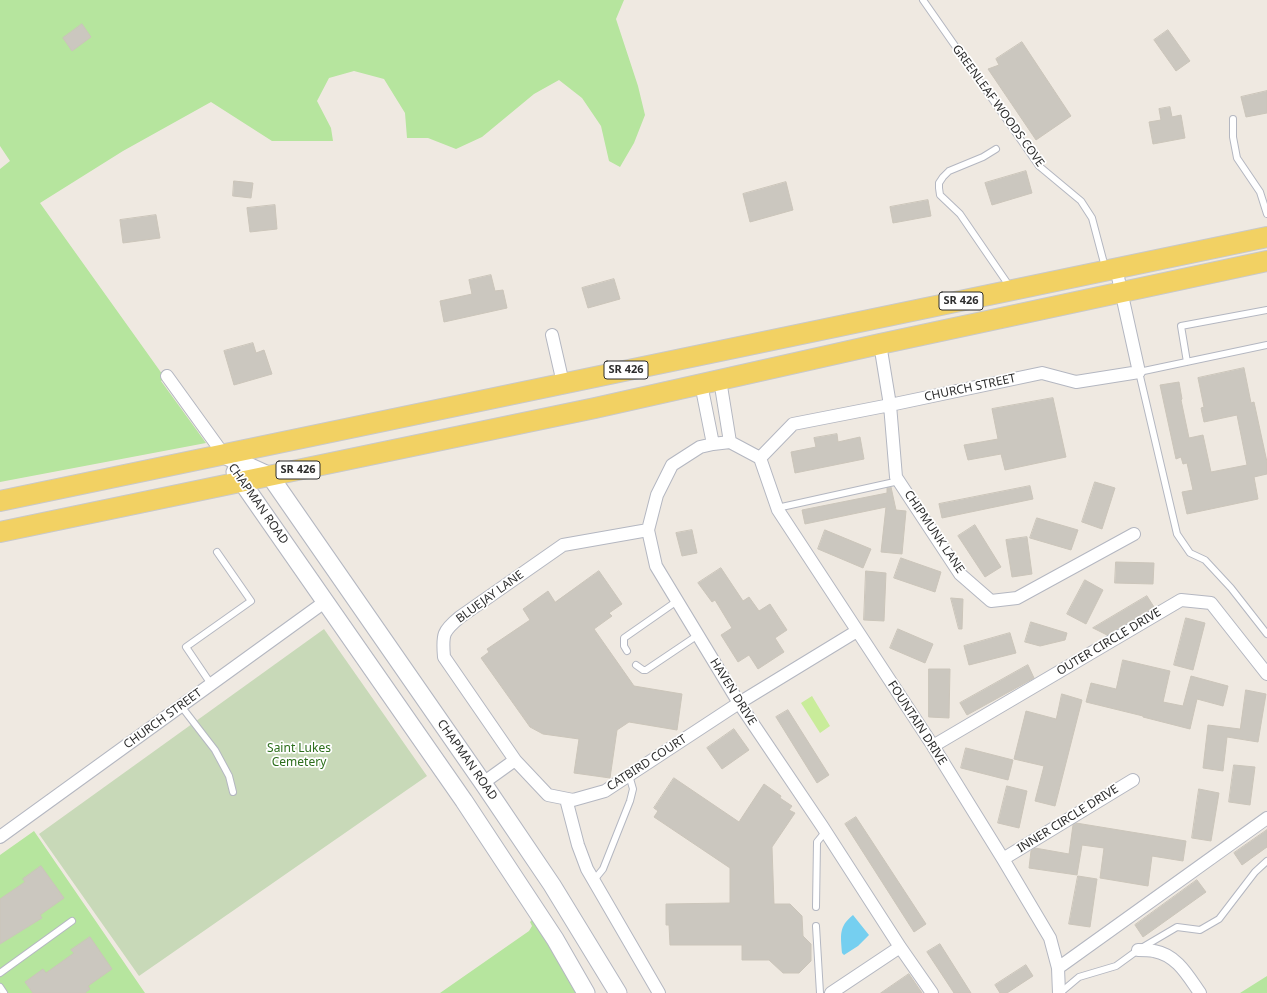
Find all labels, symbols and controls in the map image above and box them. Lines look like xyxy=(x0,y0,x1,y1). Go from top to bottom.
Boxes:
street label: GREENLEAF WOODS COVE xyxy=(949,42,1047,170)
road number: SR 426 xyxy=(939,292,983,310)
road number: SR 426 xyxy=(604,361,648,379)
street label: CHURCH STREET xyxy=(923,371,1017,405)
street label: CHAPMAN ROAD xyxy=(225,461,291,547)
road number: SR 426 xyxy=(276,461,320,479)
street label: CHIPMUNK LANE xyxy=(901,488,967,576)
street label: BLUEJAY LANE xyxy=(453,568,527,626)
street label: OUTER CIRCLE DRIVE xyxy=(1054,605,1164,679)
street label: HAVEN DRIVE xyxy=(707,656,759,728)
street label: FOUNTAIN DRIVE xyxy=(884,678,950,768)
street label: CHURCH STREET xyxy=(121,686,205,752)
street label: CHAPMAN ROAD xyxy=(434,717,500,803)
street label: CATBIRD COURT xyxy=(605,732,689,794)
park label: Saint Lukes Cemetery xyxy=(267,742,331,770)
street label: INNER CIRCLE DRIVE xyxy=(1015,782,1121,856)

